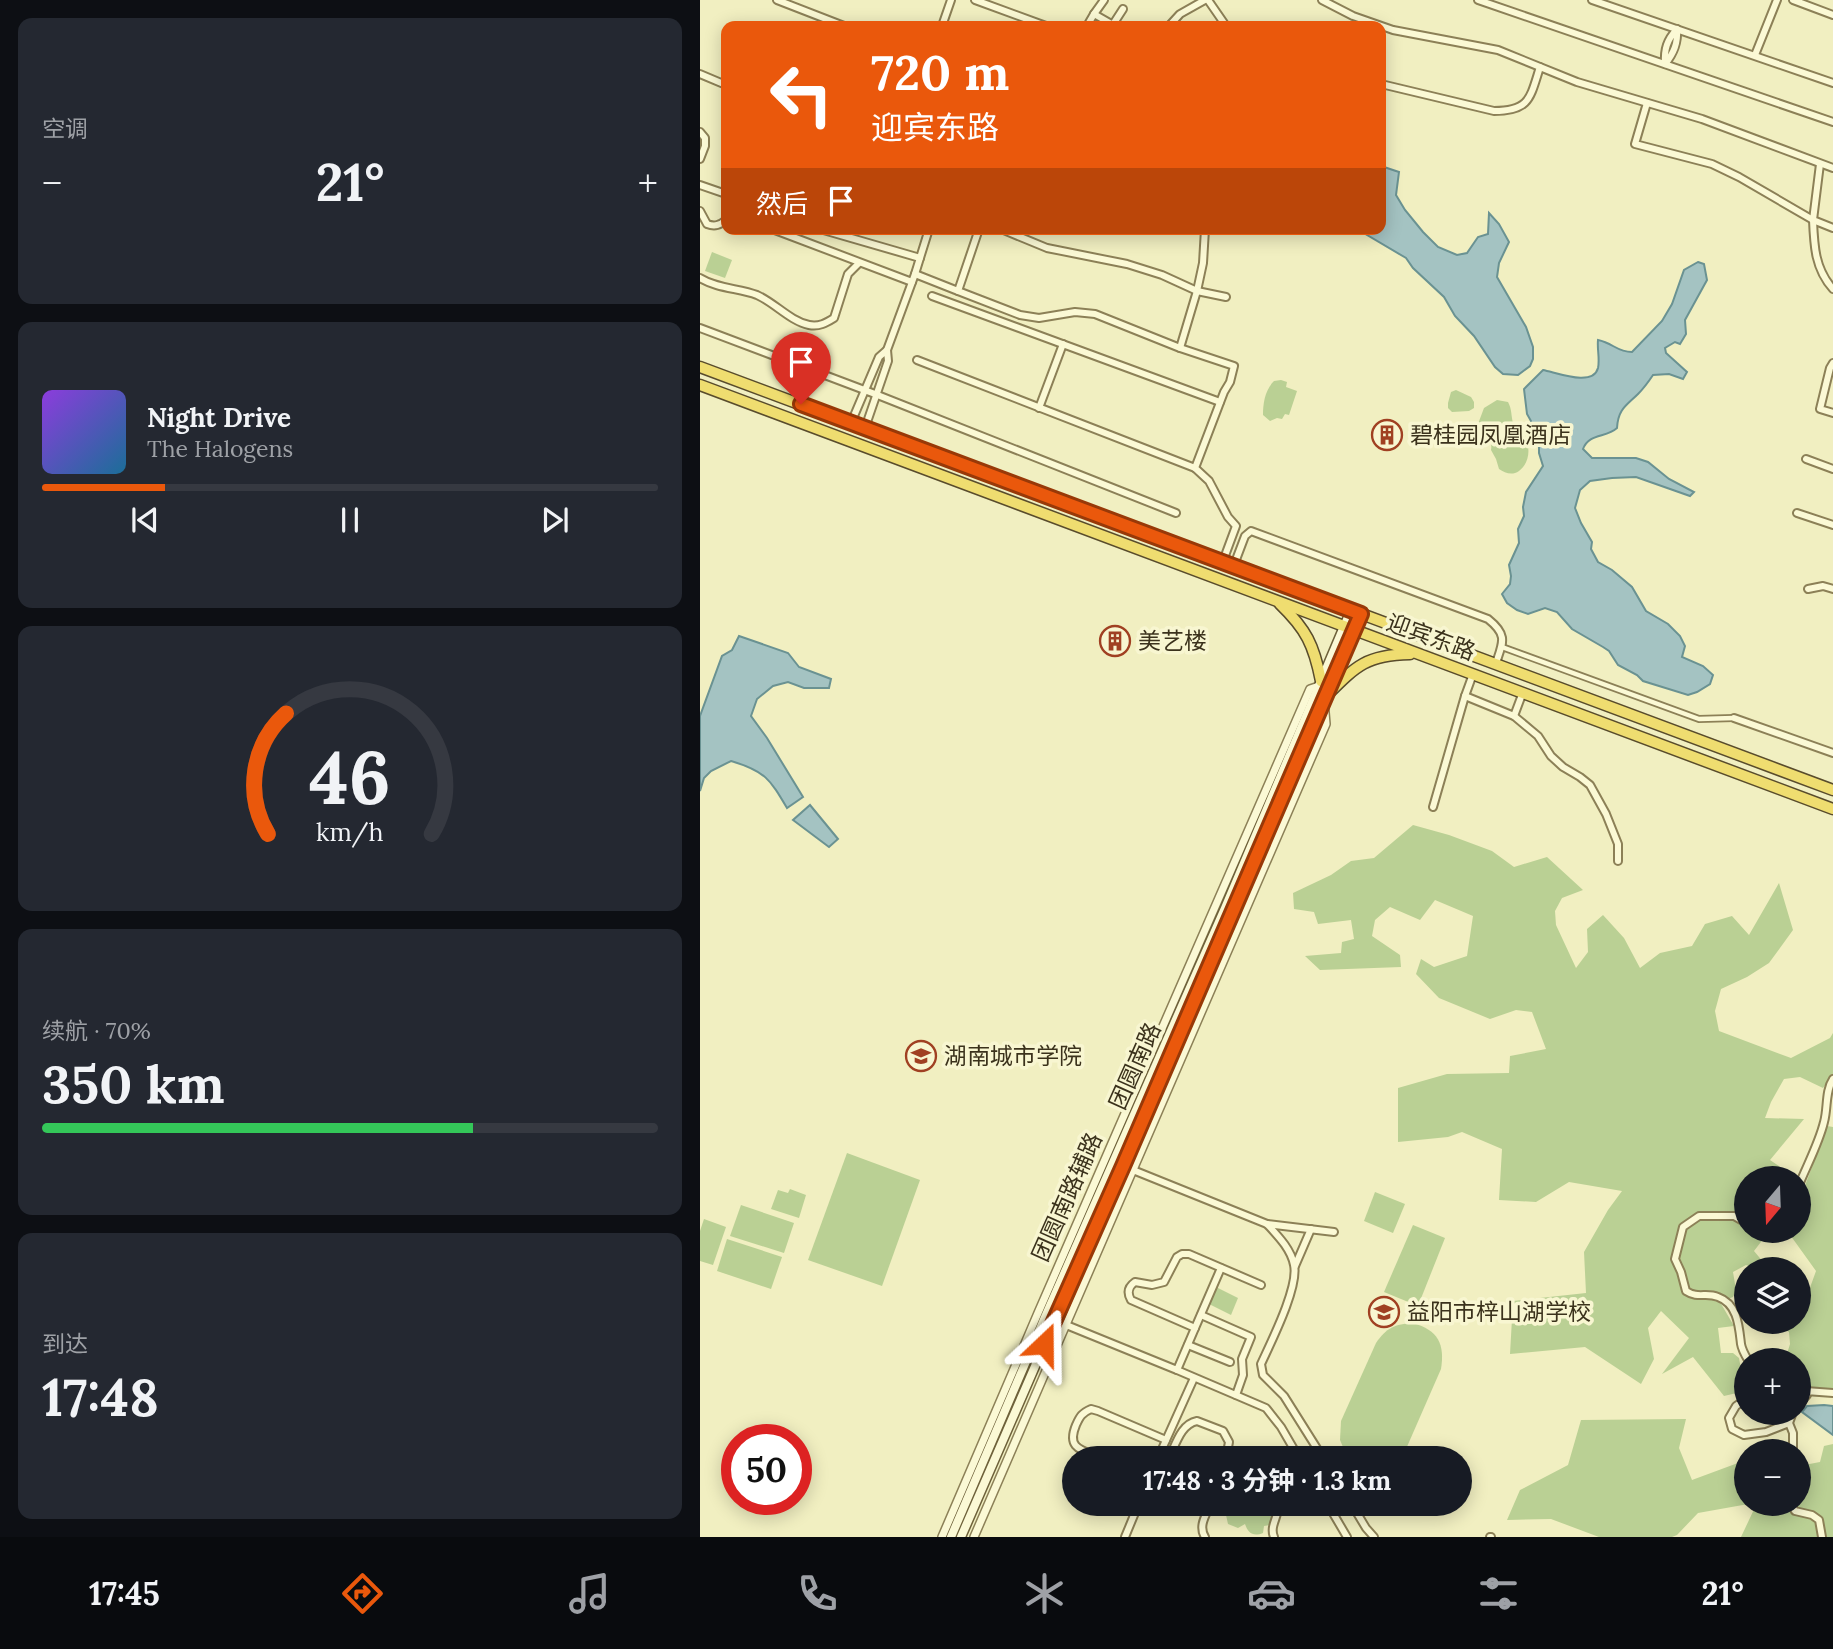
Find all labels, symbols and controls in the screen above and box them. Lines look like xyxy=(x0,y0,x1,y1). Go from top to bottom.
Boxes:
text: 720 m xyxy=(871,41,1009,103)
icon: left xyxy=(756,49,847,140)
text: 迎宾东路 xyxy=(871,107,999,148)
text: 空调 xyxy=(42,114,88,143)
text: 21° xyxy=(316,149,384,215)
text: − xyxy=(42,159,62,207)
text: + xyxy=(638,159,658,207)
icon: arrive xyxy=(822,182,860,220)
text: 然后 xyxy=(756,187,808,220)
pin xyxy=(771,332,831,404)
icon: arrive xyxy=(782,343,820,381)
text: Night Drive xyxy=(147,401,291,434)
building icon: 碧桂园凤凰酒店 xyxy=(1370,418,1404,452)
place label: 碧桂园凤凰酒店 xyxy=(1410,420,1571,449)
text: The Halogens xyxy=(147,434,293,463)
icon: previous xyxy=(126,501,164,539)
icon: pause xyxy=(331,501,369,539)
icon: next xyxy=(536,501,574,539)
street label: 迎宾东路 xyxy=(1383,607,1479,666)
building icon: 美艺楼 xyxy=(1098,624,1132,658)
place label: 美艺楼 xyxy=(1138,626,1207,655)
text: 46 xyxy=(309,732,391,825)
text: km/h xyxy=(316,816,384,848)
text: 续航 · 70% xyxy=(42,1016,151,1045)
street label: 团圆南路 xyxy=(1103,1018,1166,1114)
school or university icon: 湖南城市学院 xyxy=(904,1039,938,1073)
place label: 湖南城市学院 xyxy=(944,1041,1082,1070)
text: 350 km xyxy=(42,1051,225,1117)
street label: 团圆南路辅路 xyxy=(1025,1128,1108,1266)
north arrow xyxy=(1734,1166,1811,1242)
map controls xyxy=(1734,1166,1811,1516)
button: layers xyxy=(1734,1257,1811,1334)
school or university icon: 益阳市梓山湖学校 xyxy=(1367,1295,1401,1329)
place label: 益阳市梓山湖学校 xyxy=(1407,1297,1591,1326)
position arrow xyxy=(1007,1307,1081,1381)
text: 到达 xyxy=(42,1329,88,1358)
button: + xyxy=(1734,1348,1811,1425)
text: 17:48 xyxy=(42,1364,159,1430)
speed limit sign: 50 xyxy=(721,1424,812,1515)
button: − xyxy=(1734,1439,1811,1516)
text: 17:48 · 3 分钟 · 1.3 km xyxy=(1143,1464,1391,1497)
icon: directions xyxy=(338,1569,387,1618)
icon: music xyxy=(565,1569,614,1618)
icon: phone xyxy=(793,1569,842,1618)
icon: climate xyxy=(1020,1569,1069,1618)
icon: car xyxy=(1247,1569,1296,1618)
icon: filters xyxy=(1474,1569,1523,1618)
text: 17:45 xyxy=(89,1573,160,1614)
text: 21° xyxy=(1702,1573,1744,1614)

